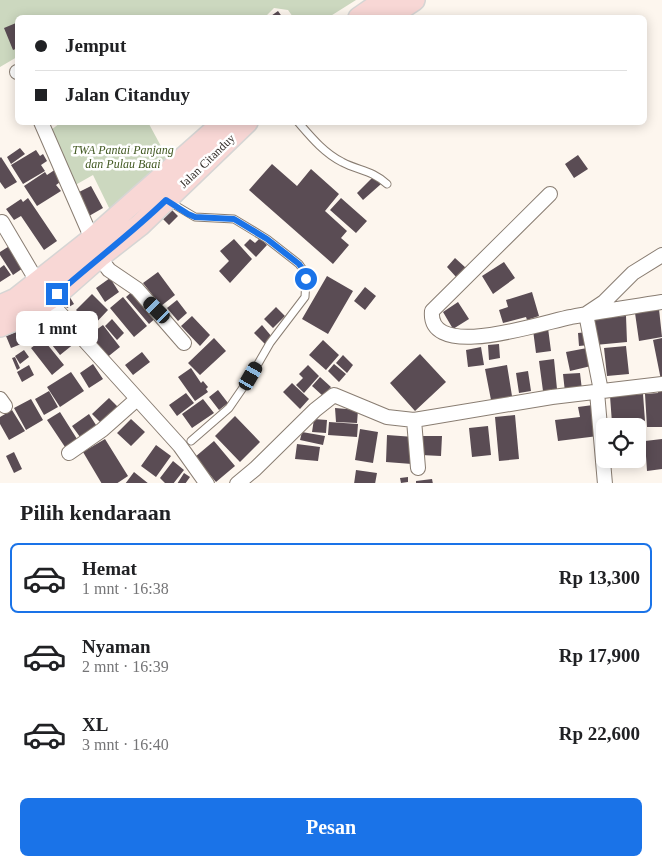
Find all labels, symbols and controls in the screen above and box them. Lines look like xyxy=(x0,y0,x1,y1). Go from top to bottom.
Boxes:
text: Jemput xyxy=(65,35,126,56)
text: Jalan Citanduy xyxy=(65,84,190,105)
street label: Jalan Citanduy xyxy=(176,131,238,191)
park label: TWA Pantai Panjang dan Pulau Baai xyxy=(72,143,174,171)
route start xyxy=(295,268,317,290)
route end xyxy=(46,283,68,305)
car xyxy=(141,294,172,326)
callout: 1 mnt xyxy=(16,312,98,346)
text: 1 mnt xyxy=(37,320,77,337)
car xyxy=(237,359,264,393)
map controls xyxy=(596,418,646,468)
button: locate xyxy=(596,418,646,468)
text: Pilih kendaraan xyxy=(20,500,171,525)
icon: car xyxy=(22,556,67,601)
text: Hemat xyxy=(82,558,137,579)
text: Rp 13,300 xyxy=(559,567,640,588)
text: 1 mnt · 16:38 xyxy=(82,580,169,597)
icon: car xyxy=(22,634,67,679)
text: Nyaman xyxy=(82,636,151,657)
text: Rp 17,900 xyxy=(559,645,640,666)
text: 2 mnt · 16:39 xyxy=(82,658,169,675)
icon: car xyxy=(22,712,67,757)
text: XL xyxy=(82,714,108,735)
text: Rp 22,600 xyxy=(559,723,640,744)
text: 3 mnt · 16:40 xyxy=(82,736,169,753)
button: Pesan xyxy=(20,798,642,856)

